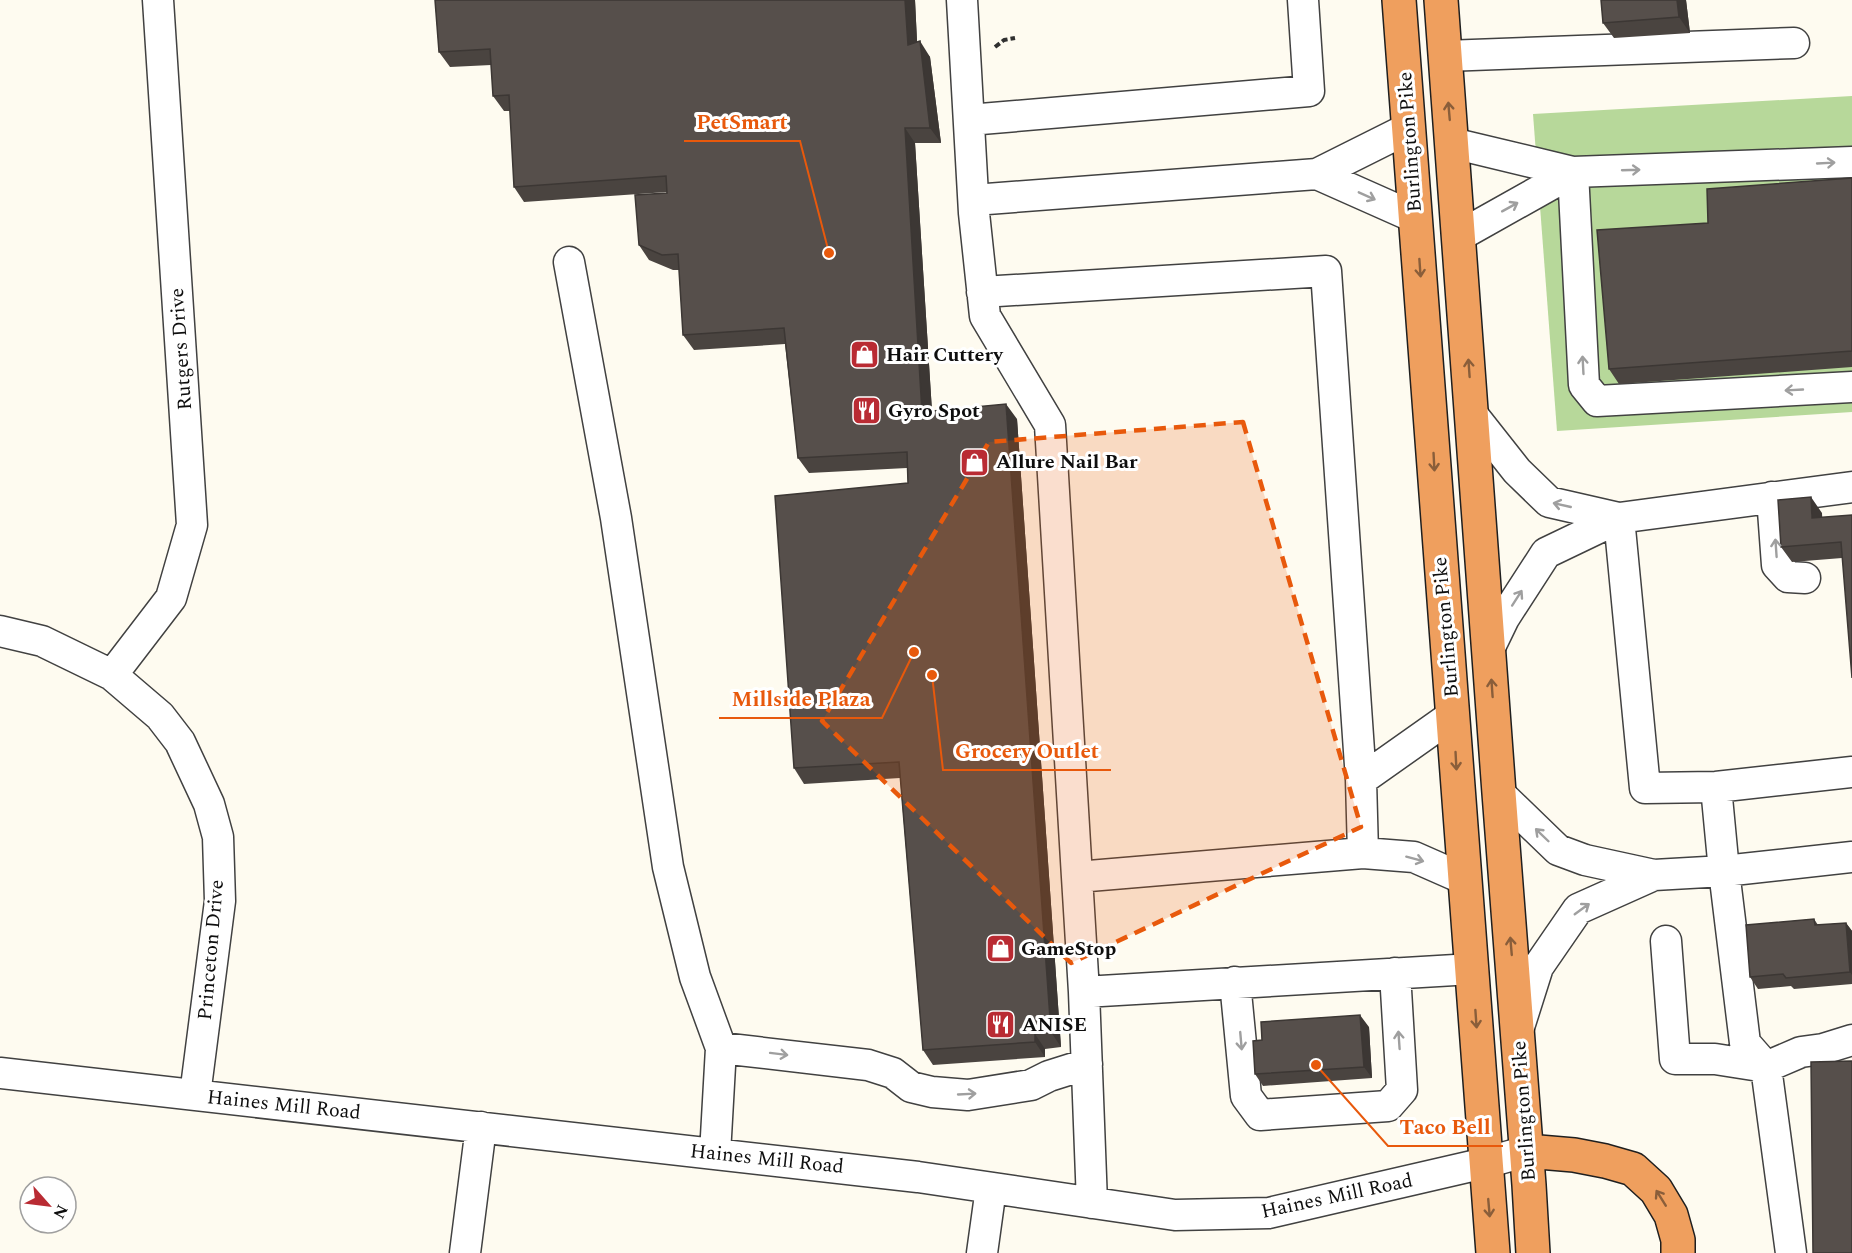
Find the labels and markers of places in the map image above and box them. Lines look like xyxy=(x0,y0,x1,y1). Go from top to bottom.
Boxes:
callout: PetSmart xyxy=(684,102,800,141)
shop icon: Hair Cuttery xyxy=(849,339,881,371)
place label: Hair Cuttery xyxy=(886,340,1004,370)
restaurant icon: Gyro Spot xyxy=(851,395,883,427)
place label: Gyro Spot xyxy=(888,396,980,426)
shop icon: Allure Nail Bar xyxy=(959,446,991,478)
place label: Allure Nail Bar xyxy=(996,447,1138,477)
callout: Millside Plaza xyxy=(719,679,882,718)
callout: Grocery Outlet xyxy=(943,731,1111,770)
shop icon: GameStop xyxy=(984,933,1016,965)
place label: GameStop xyxy=(1021,934,1117,964)
restaurant icon: ANISE xyxy=(985,1009,1017,1041)
place label: ANISE xyxy=(1022,1010,1087,1040)
callout: Taco Bell xyxy=(1388,1107,1503,1146)

